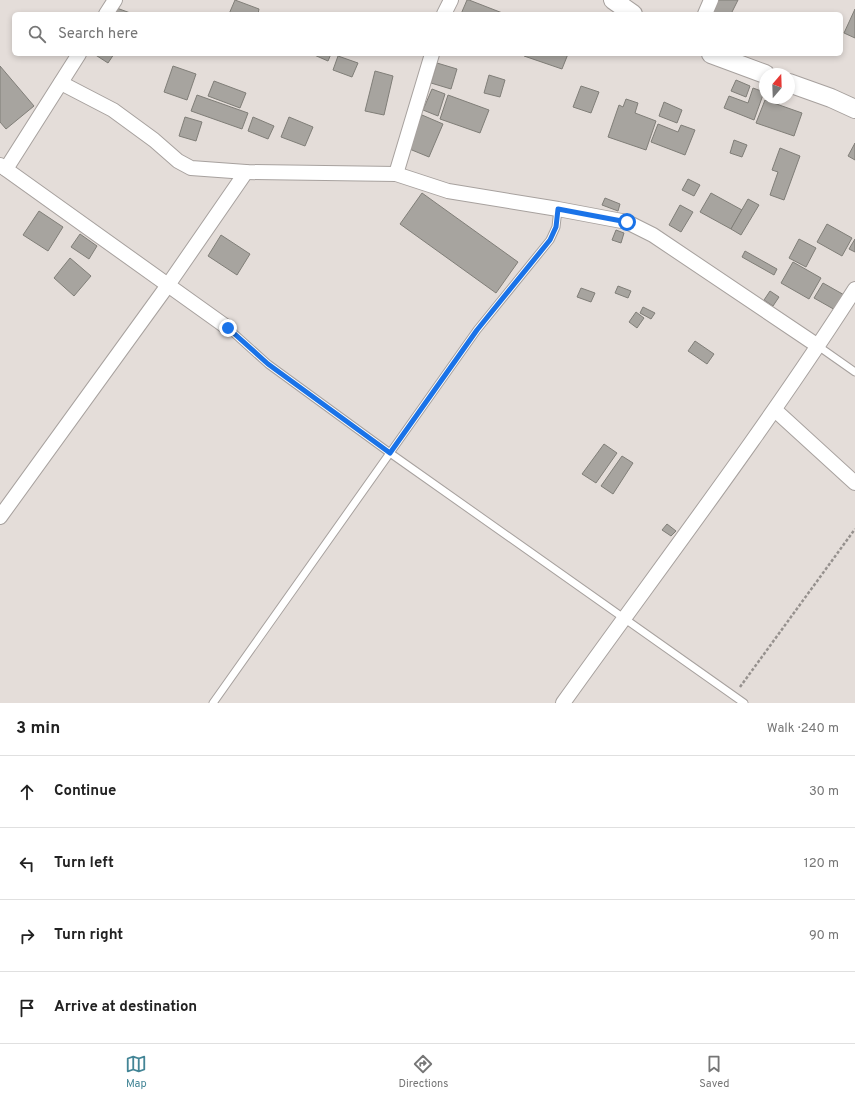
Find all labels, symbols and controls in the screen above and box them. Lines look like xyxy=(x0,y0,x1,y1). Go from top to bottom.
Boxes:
search box xyxy=(12,12,843,56)
icon: search xyxy=(26,23,48,45)
text: Search here xyxy=(58,25,138,44)
north arrow xyxy=(759,68,795,104)
route start xyxy=(618,213,636,231)
route end xyxy=(219,319,237,337)
text: 3 min xyxy=(16,718,60,740)
text: Walk · 240 m xyxy=(767,721,839,737)
icon: ahead xyxy=(16,781,38,803)
text: Continue xyxy=(54,782,116,801)
text: 30 m xyxy=(809,784,839,800)
icon: left xyxy=(16,853,38,875)
text: Turn left xyxy=(54,854,114,873)
text: 120 m xyxy=(804,856,839,872)
icon: right xyxy=(16,925,38,947)
text: Turn right xyxy=(54,926,123,945)
text: 90 m xyxy=(809,928,839,944)
icon: arrive xyxy=(16,997,38,1019)
text: Arrive at destination xyxy=(54,998,197,1017)
tab: Map xyxy=(125,1053,147,1091)
tab: Directions xyxy=(398,1053,448,1091)
tab: Saved xyxy=(699,1053,730,1091)

